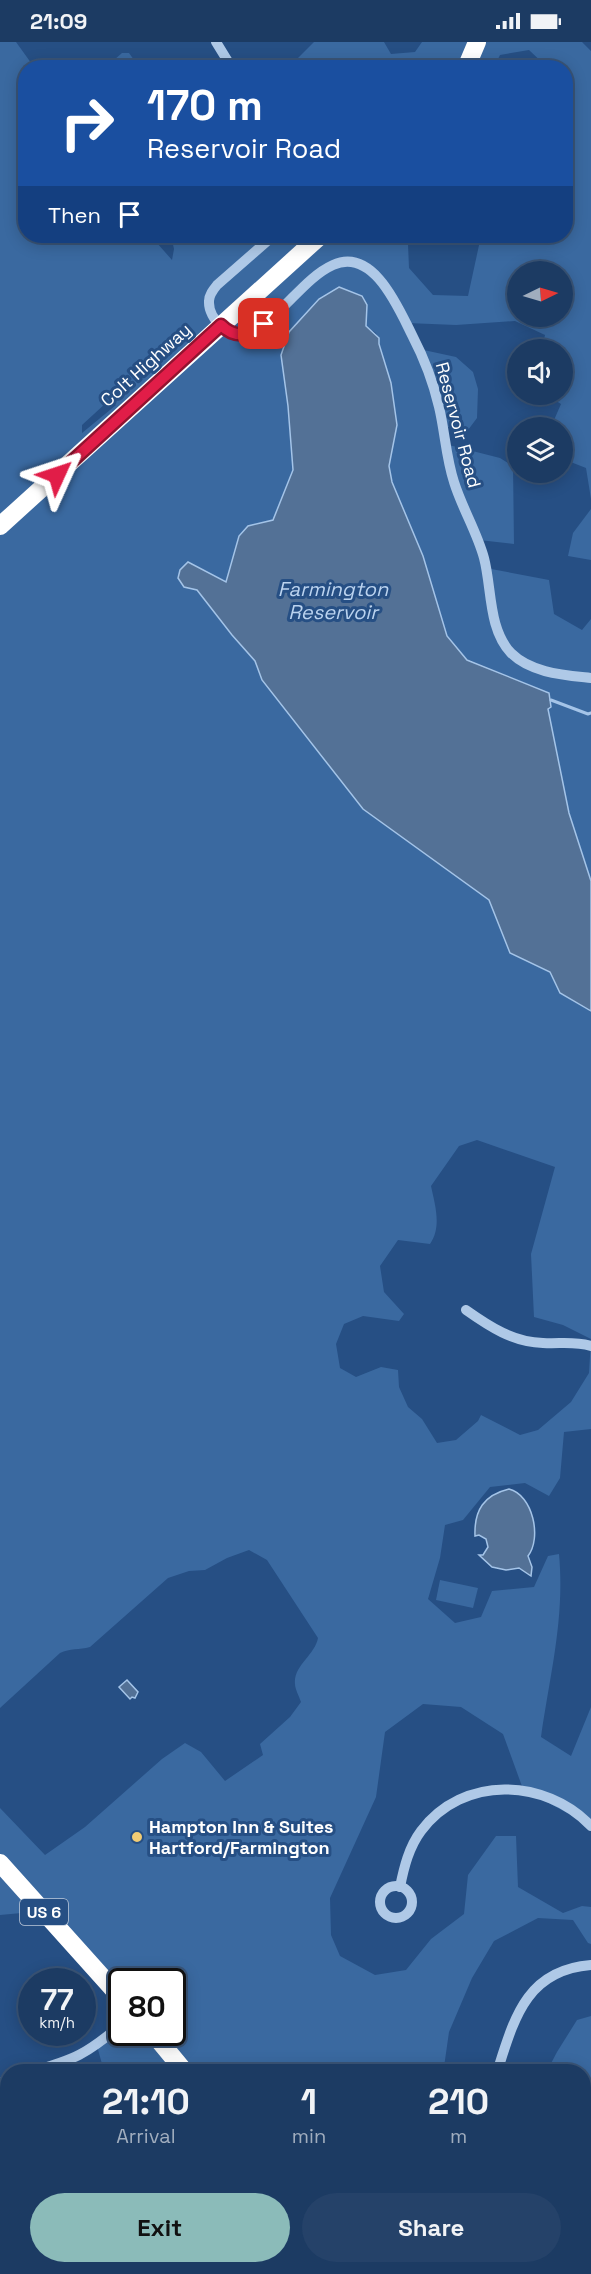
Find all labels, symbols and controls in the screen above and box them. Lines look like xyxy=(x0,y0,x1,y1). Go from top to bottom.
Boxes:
text: 21:09 xyxy=(30,7,87,35)
text: 170 m xyxy=(147,79,263,132)
icon: right xyxy=(48,84,126,162)
text: Reservoir Road xyxy=(147,131,341,166)
icon: arrive xyxy=(113,198,146,231)
text: Then xyxy=(48,201,101,229)
north arrow xyxy=(507,261,573,327)
map controls xyxy=(507,261,573,483)
pin xyxy=(238,298,289,349)
icon: arrive xyxy=(247,307,280,340)
street label: Colt Highway xyxy=(96,318,196,411)
button: sound xyxy=(507,339,573,405)
street label: Reservoir Road xyxy=(431,359,486,490)
button: layers xyxy=(507,417,573,483)
position arrow xyxy=(25,443,89,507)
water label: Farmington Reservoir xyxy=(278,576,389,625)
place label: Hampton Inn & Suites Hartford/Farmington xyxy=(149,1815,334,1859)
marker: Hampton Inn & Suites Hartford/Farmington xyxy=(130,1830,144,1844)
road number: US 6 xyxy=(20,1899,68,1925)
speed limit sign: 80 xyxy=(108,1968,186,2046)
text: 77 xyxy=(40,1980,74,2019)
text: km/h xyxy=(39,2013,75,2032)
text: 21:10 xyxy=(102,2079,190,2125)
text: 1 xyxy=(301,2079,317,2125)
text: 210 xyxy=(428,2079,489,2125)
text: Arrival xyxy=(116,2123,176,2149)
text: min xyxy=(292,2123,326,2149)
text: m xyxy=(450,2123,467,2149)
button: Exit xyxy=(30,2193,290,2262)
button: Share xyxy=(302,2193,561,2262)

